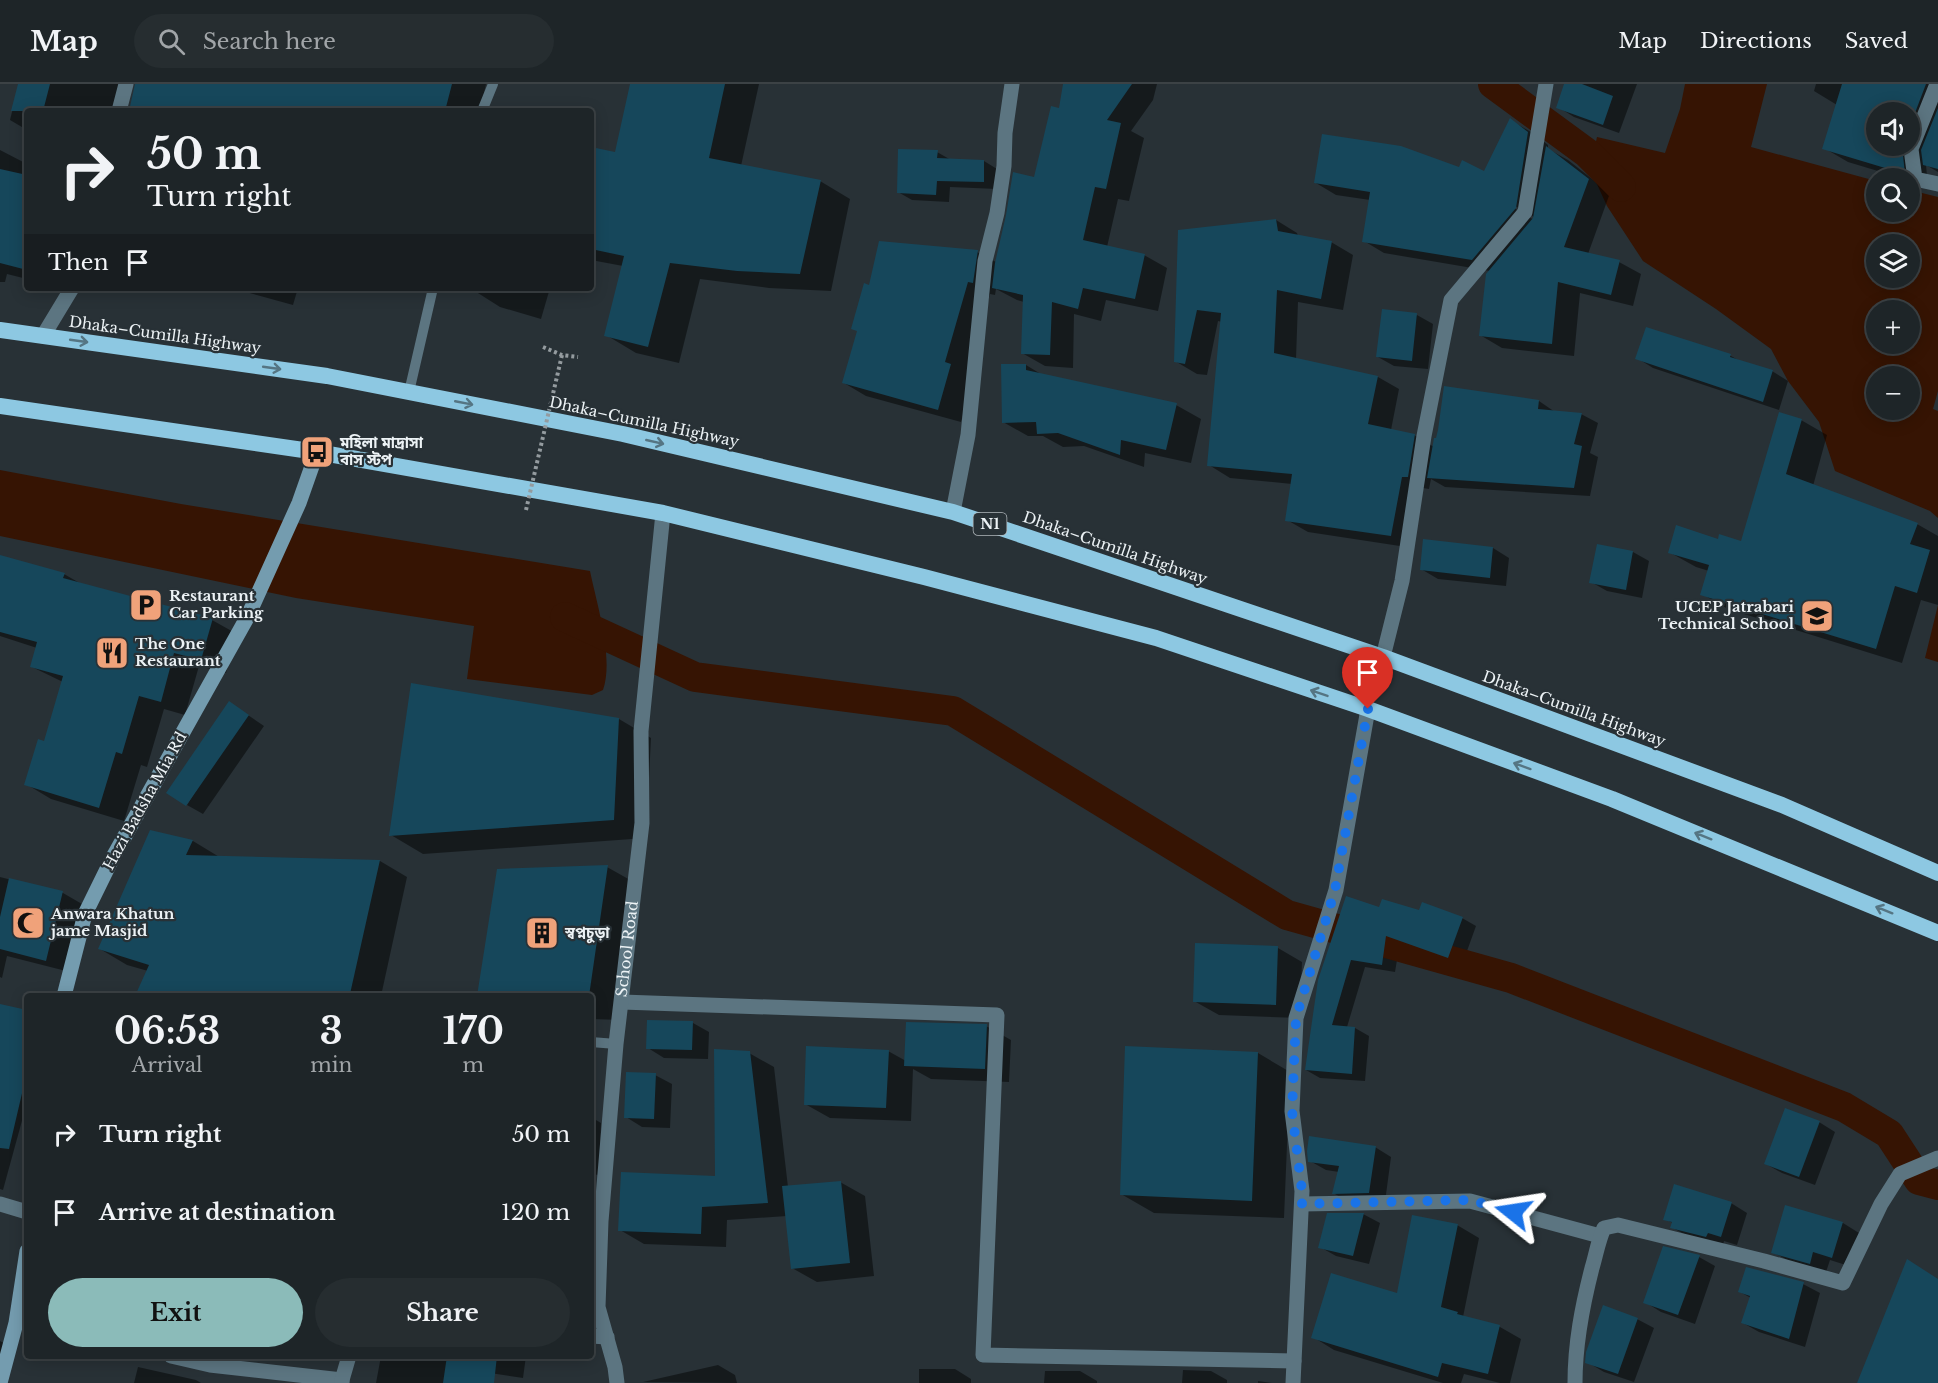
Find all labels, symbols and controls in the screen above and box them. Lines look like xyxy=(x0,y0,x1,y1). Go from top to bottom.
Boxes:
search box xyxy=(134,14,554,68)
text: Map xyxy=(30,24,98,59)
icon: search xyxy=(155,25,188,58)
text: Search here xyxy=(203,28,336,55)
text: Map xyxy=(1618,28,1667,54)
text: Directions xyxy=(1700,28,1812,54)
text: Saved xyxy=(1845,28,1908,54)
map controls xyxy=(1866,102,1920,420)
button: sound xyxy=(1866,102,1920,156)
text: 50 m xyxy=(147,128,261,180)
icon: right xyxy=(48,132,126,210)
button: search xyxy=(1866,168,1920,222)
text: Turn right xyxy=(147,180,291,213)
button: layers xyxy=(1866,234,1920,288)
icon: arrive xyxy=(121,246,154,279)
text: Then xyxy=(48,249,109,276)
button: + xyxy=(1866,300,1920,354)
street label: Dhaka–Cumilla Highway xyxy=(68,312,263,357)
one-way arrow xyxy=(68,335,88,346)
one-way arrow xyxy=(261,363,281,374)
button: − xyxy=(1866,366,1920,420)
street label: Dhaka–Cumilla Highway xyxy=(547,392,741,451)
one-way arrow xyxy=(453,398,473,409)
place label: মহিলা মাদ্রাসা বাস স্টপ xyxy=(339,433,424,469)
bus stop icon: মহিলা মাদ্রাসা বাস স্টপ xyxy=(299,434,335,470)
one-way arrow xyxy=(645,436,664,448)
street label: Dhaka–Cumilla Highway xyxy=(1020,507,1210,588)
road number: N1 xyxy=(974,513,1006,535)
place label: Restaurant Car Parking xyxy=(169,586,264,622)
parking icon: Restaurant Car Parking xyxy=(128,587,164,623)
place label: UCEP Jatrabari Technical School xyxy=(1658,597,1795,633)
school or university icon: UCEP Jatrabari Technical School xyxy=(1799,598,1835,634)
place label: The One Restaurant xyxy=(135,634,221,670)
restaurant icon: The One Restaurant xyxy=(94,635,130,671)
pin xyxy=(1342,647,1393,709)
icon: arrive xyxy=(1351,656,1384,689)
street label: Dhaka–Cumilla Highway xyxy=(1480,666,1669,751)
one-way arrow xyxy=(1310,686,1329,697)
street label: Hazi Badsha Mia Rd xyxy=(99,728,191,873)
one-way arrow xyxy=(1513,759,1532,770)
one-way arrow xyxy=(1695,830,1713,841)
street label: School Road xyxy=(612,900,642,998)
place label: Anwara Khatun jame Masjid xyxy=(48,904,175,940)
one-way arrow xyxy=(1875,904,1894,915)
mosque icon: Anwara Khatun jame Masjid xyxy=(10,905,46,941)
building icon: স্বপ্নচুড়া xyxy=(524,915,560,951)
place label: স্বপ্নচুড়া xyxy=(564,923,610,944)
text: 06:53 xyxy=(114,1009,220,1054)
text: 3 xyxy=(320,1009,343,1054)
text: 170 xyxy=(442,1009,504,1054)
text: Arrival xyxy=(132,1053,203,1077)
text: min xyxy=(310,1053,352,1077)
text: m xyxy=(462,1053,484,1077)
icon: right xyxy=(48,1118,81,1151)
text: Turn right xyxy=(99,1121,221,1148)
text: 50 m xyxy=(512,1121,570,1148)
position arrow xyxy=(1481,1180,1545,1244)
icon: arrive xyxy=(48,1196,81,1229)
text: Arrive at destination xyxy=(99,1199,336,1226)
text: 120 m xyxy=(501,1199,570,1226)
button: Exit xyxy=(48,1278,303,1347)
button: Share xyxy=(315,1278,570,1347)

